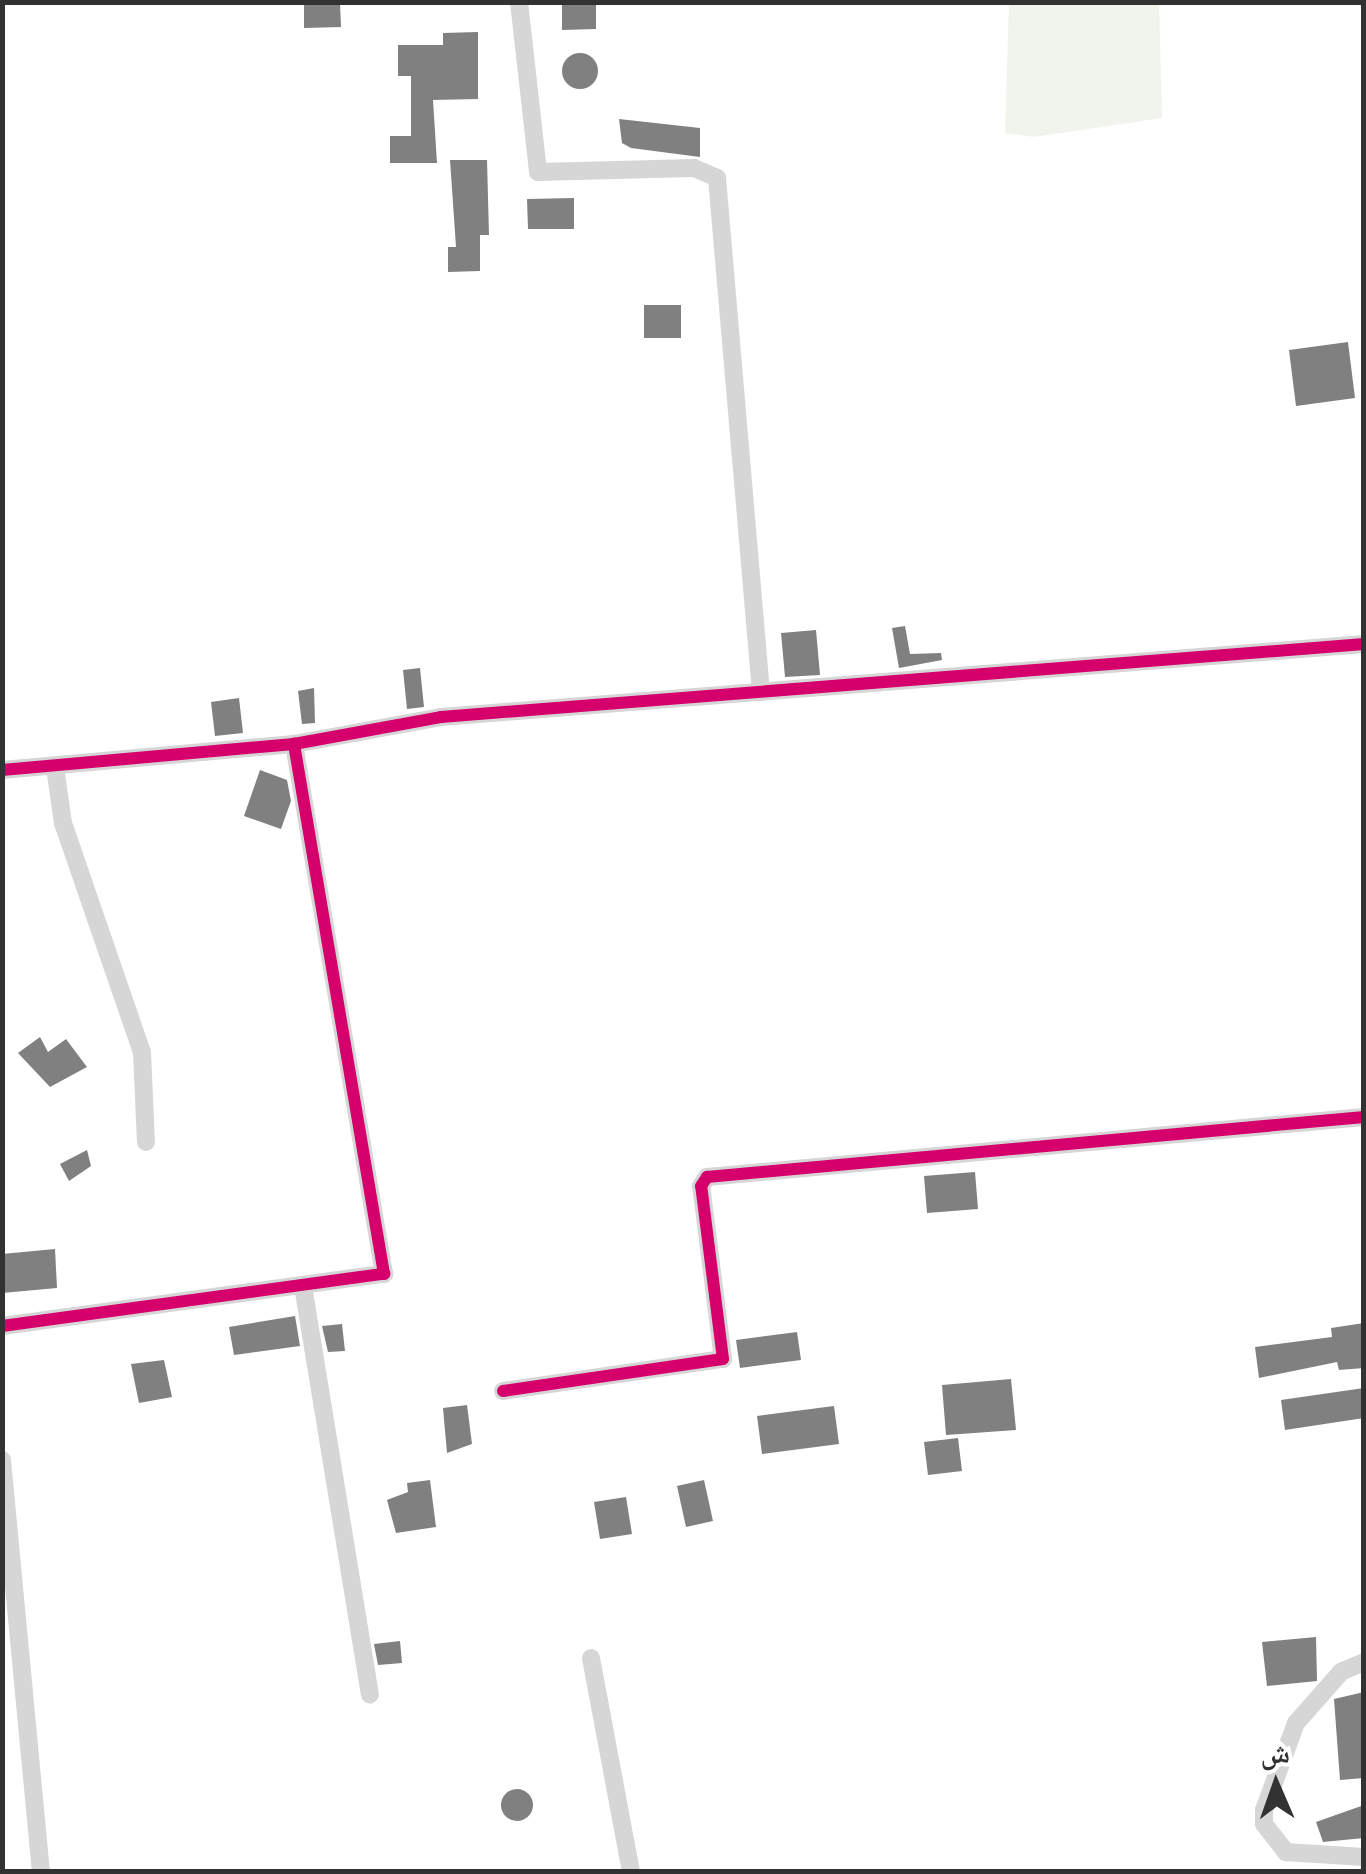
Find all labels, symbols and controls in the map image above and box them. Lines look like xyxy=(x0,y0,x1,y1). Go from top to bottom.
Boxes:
text: ش xyxy=(1259,1733,1291,1775)
north arrow xyxy=(1226,1734,1326,1834)

